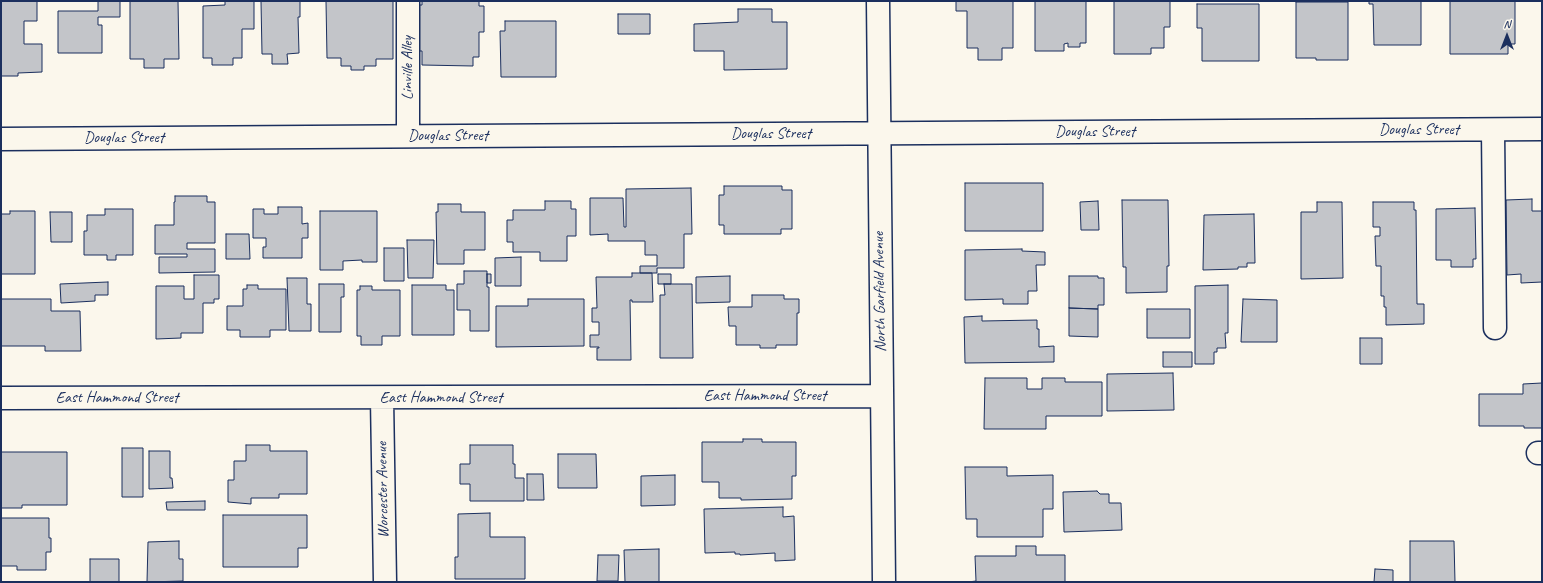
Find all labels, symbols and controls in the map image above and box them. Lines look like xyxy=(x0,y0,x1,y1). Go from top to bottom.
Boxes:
north arrow xyxy=(1487,16,1527,56)
text: N xyxy=(1504,17,1510,31)
street label: Linville Alley xyxy=(398,36,418,100)
street label: Douglas Street xyxy=(1379,120,1459,140)
street label: Douglas Street xyxy=(1055,122,1135,142)
street label: Douglas Street xyxy=(731,124,811,144)
street label: Douglas Street xyxy=(408,126,488,146)
street label: Douglas Street xyxy=(84,128,164,148)
street label: North Garfield Avenue xyxy=(869,232,891,352)
street label: East Hammond Street xyxy=(704,386,826,406)
street label: East Hammond Street xyxy=(56,388,178,408)
street label: East Hammond Street xyxy=(380,388,502,408)
street label: Worcester Avenue xyxy=(373,442,393,538)

